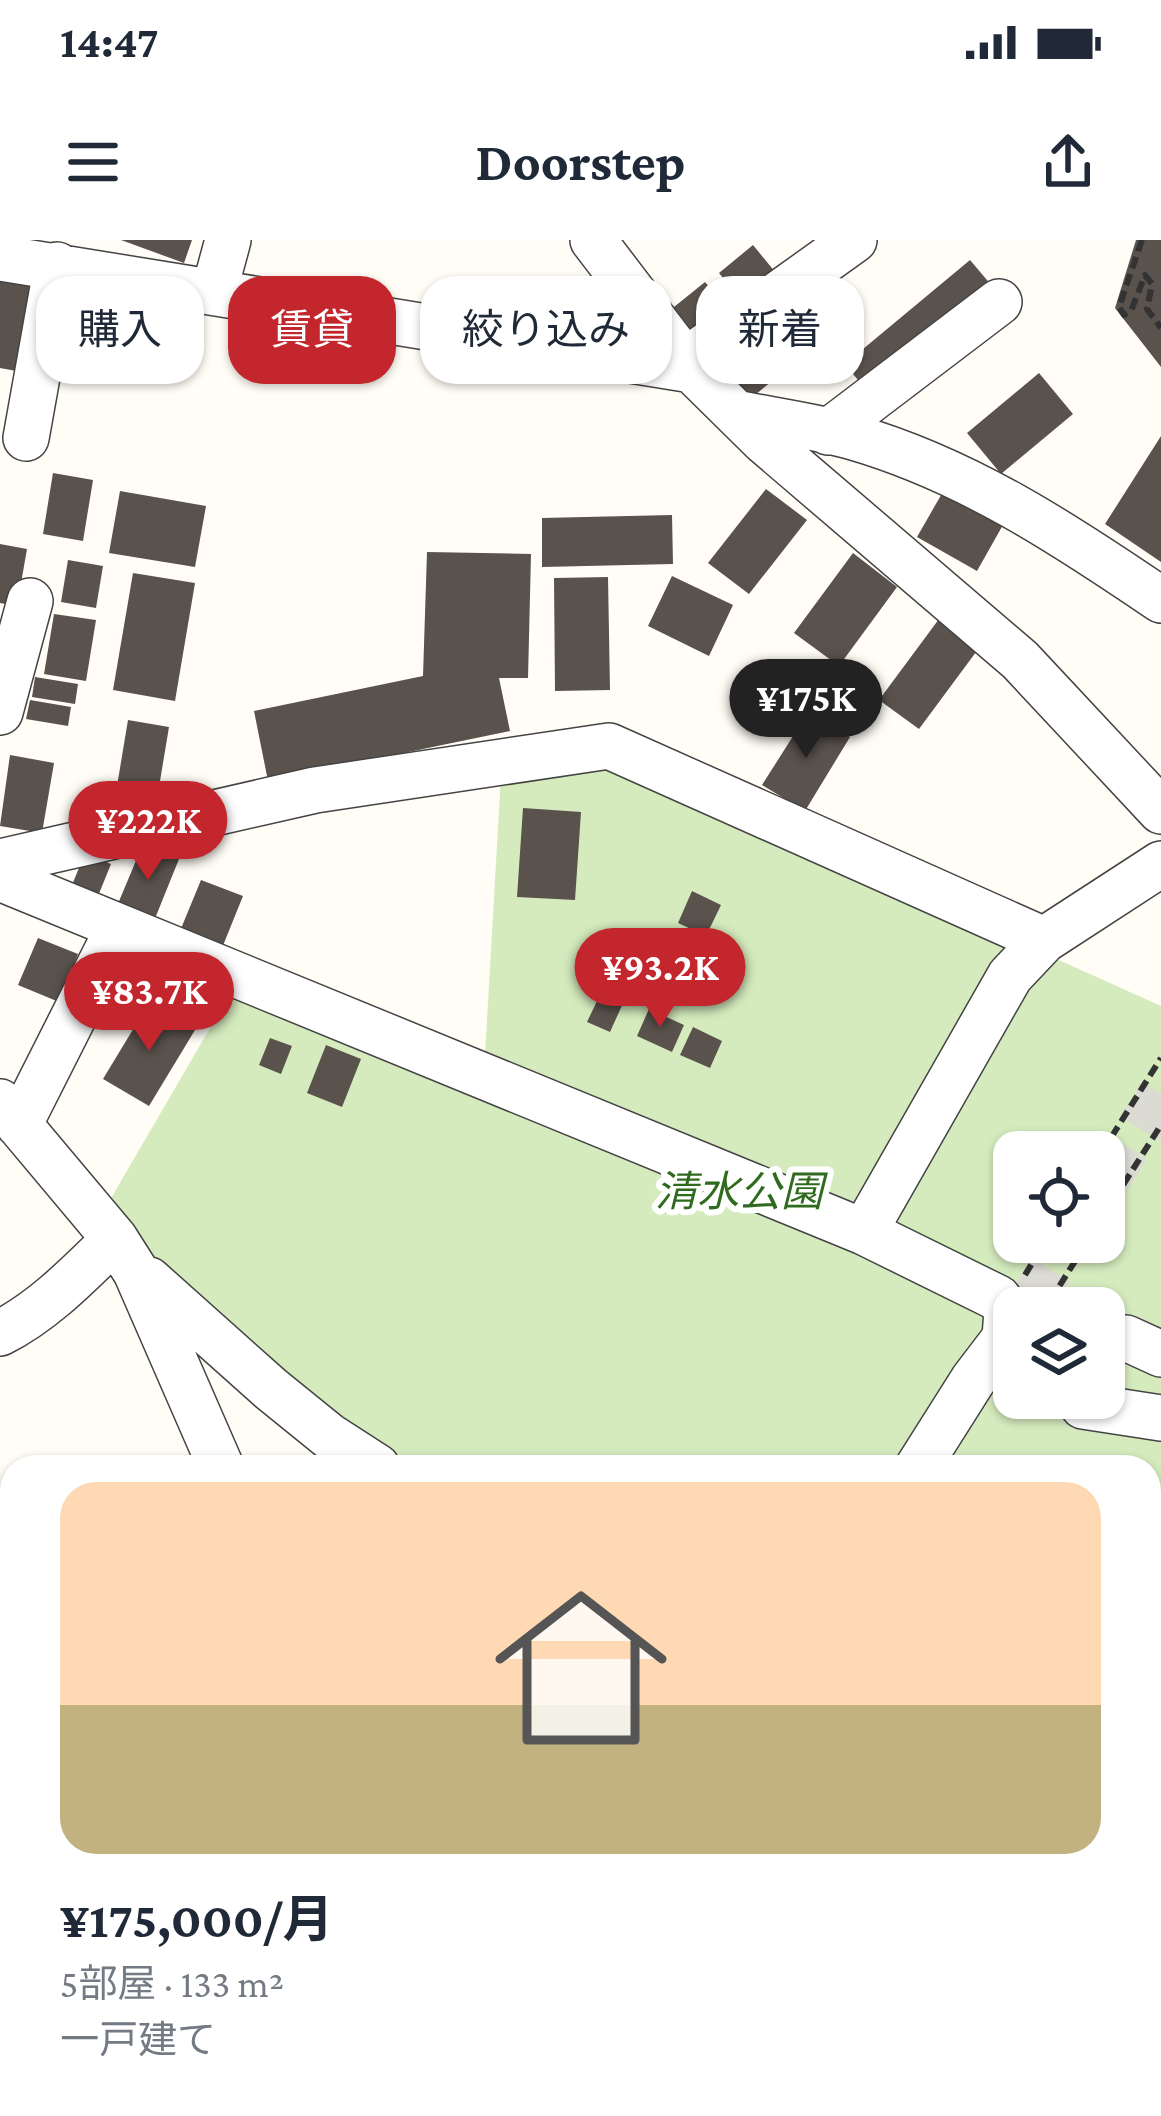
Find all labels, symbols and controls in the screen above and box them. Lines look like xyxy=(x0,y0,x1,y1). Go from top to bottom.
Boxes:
text: 14:47 xyxy=(60,17,159,67)
icon: menu xyxy=(60,129,126,195)
icon: share xyxy=(1035,129,1101,195)
text: Doorstep xyxy=(475,132,686,192)
chip: 購入 xyxy=(36,276,204,384)
chip: 賃貸 xyxy=(228,276,396,384)
chip: 絞り込み xyxy=(420,276,672,384)
chip: 新着 xyxy=(696,276,864,384)
pin: ¥175K xyxy=(722,659,890,761)
text: ¥175K xyxy=(756,676,856,719)
pin: ¥222K xyxy=(64,781,232,883)
text: ¥222K xyxy=(95,798,201,841)
pin: ¥93.2K xyxy=(562,928,758,1030)
text: ¥93.2K xyxy=(602,945,718,988)
pin: ¥83.7K xyxy=(51,952,247,1054)
text: ¥83.7K xyxy=(91,969,207,1012)
map controls xyxy=(993,1131,1125,1419)
button: locate xyxy=(993,1131,1125,1263)
park label: 清水公園 xyxy=(655,1168,828,1215)
button: layers xyxy=(993,1287,1125,1419)
icon: home xyxy=(473,1560,689,1776)
text: ¥175,000/月 xyxy=(60,1891,333,1948)
text: 5部屋 · 133 m² xyxy=(60,1962,284,2005)
text: 一戸建て xyxy=(60,2018,216,2061)

